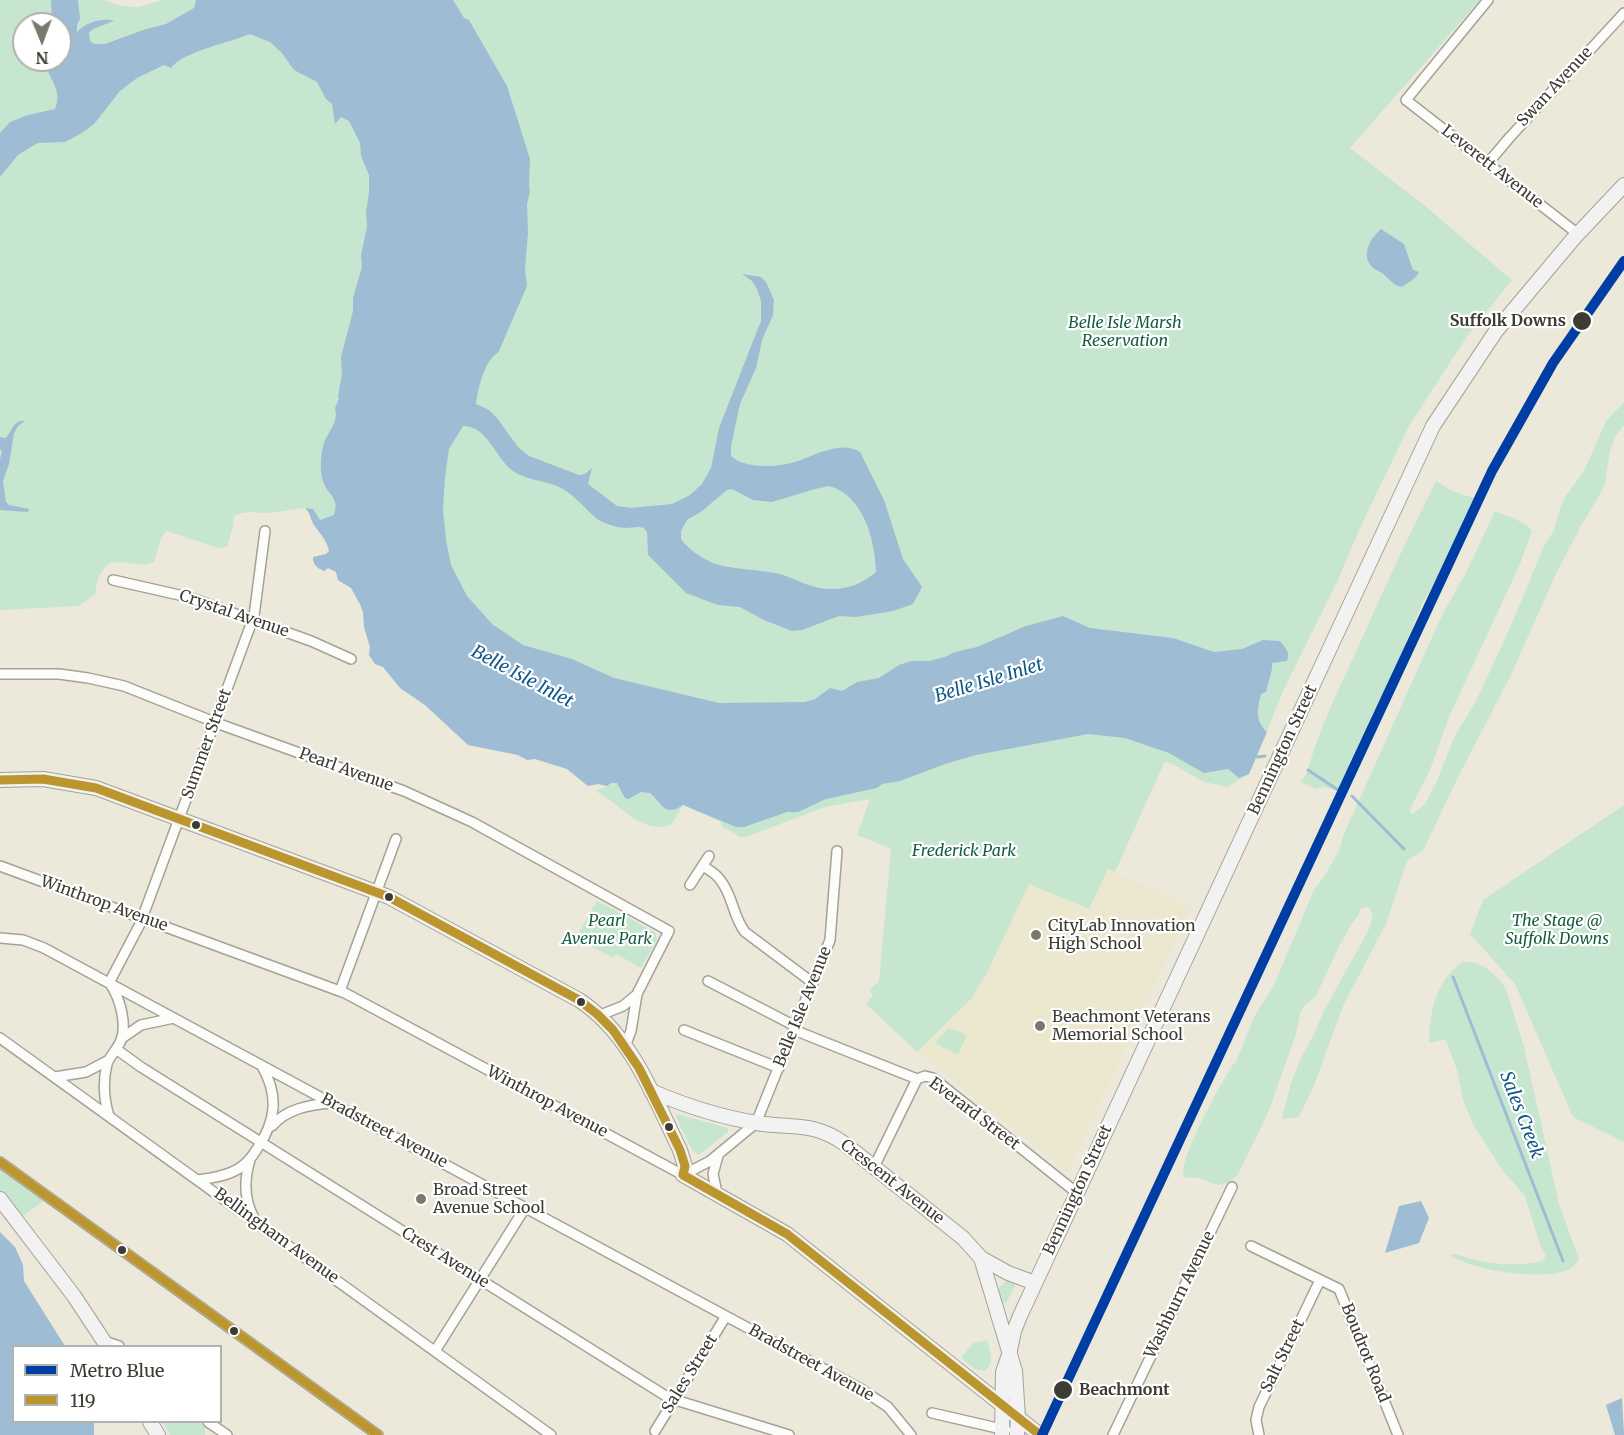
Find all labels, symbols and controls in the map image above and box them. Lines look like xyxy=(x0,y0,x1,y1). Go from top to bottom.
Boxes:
north arrow xyxy=(12,12,72,72)
street label: Swan Avenue xyxy=(1513,43,1597,131)
text: N xyxy=(36,48,49,68)
street label: Leverett Avenue xyxy=(1437,121,1547,213)
marker: Suffolk Downs xyxy=(1571,310,1593,332)
place label: Suffolk Downs xyxy=(1450,311,1566,331)
park label: Belle Isle Marsh Reservation xyxy=(1068,313,1182,351)
street label: Crystal Avenue xyxy=(177,586,291,642)
water label: Belle Isle Inlet xyxy=(468,641,576,713)
water label: Belle Isle Inlet xyxy=(932,654,1046,708)
street label: Bennington Street xyxy=(1244,682,1322,818)
street label: Summer Street xyxy=(178,686,236,802)
street label: Pearl Avenue xyxy=(296,744,396,796)
unlabelled marker xyxy=(190,819,202,831)
park label: Frederick Park xyxy=(912,841,1016,861)
street label: Winthrop Avenue xyxy=(38,872,170,936)
unlabelled marker xyxy=(383,891,395,903)
park label: Pearl Avenue Park xyxy=(562,911,652,949)
park label: The Stage @ Suffolk Downs xyxy=(1505,911,1609,949)
place label: CityLab Innovation High School xyxy=(1048,916,1196,954)
marker: CityLab Innovation High School xyxy=(1029,928,1043,942)
street label: Belle Isle Avenue xyxy=(770,944,836,1070)
unlabelled marker xyxy=(575,996,587,1008)
place label: Beachmont Veterans Memorial School xyxy=(1052,1007,1211,1045)
marker: Beachmont Veterans Memorial School xyxy=(1033,1019,1047,1033)
street label: Winthrop Avenue xyxy=(483,1062,611,1142)
water label: Sales Creek xyxy=(1495,1069,1547,1161)
street label: Everard Street xyxy=(925,1074,1023,1154)
street label: Bradstreet Avenue xyxy=(318,1090,450,1172)
unlabelled marker xyxy=(663,1121,675,1133)
street label: Bennington Street xyxy=(1039,1122,1117,1258)
street label: Crescent Avenue xyxy=(836,1136,948,1228)
place label: Broad Street Avenue School xyxy=(433,1180,545,1218)
street label: Bellingham Avenue xyxy=(210,1184,342,1288)
marker: Broad Street Avenue School xyxy=(414,1192,428,1206)
street label: Crest Avenue xyxy=(398,1223,492,1293)
street label: Washburn Avenue xyxy=(1141,1228,1219,1362)
unlabelled marker xyxy=(116,1244,128,1256)
street label: Boudrot Road xyxy=(1336,1301,1394,1405)
street label: Salt Street xyxy=(1257,1316,1309,1396)
street label: Bradstreet Avenue xyxy=(745,1321,877,1405)
unlabelled marker xyxy=(228,1325,240,1337)
street label: Sales Street xyxy=(658,1331,722,1417)
legend xyxy=(12,1345,222,1423)
text: Metro Blue xyxy=(70,1359,165,1382)
marker: Beachmont xyxy=(1052,1379,1074,1401)
place label: Beachmont xyxy=(1079,1380,1170,1400)
text: 119 xyxy=(70,1389,96,1412)

